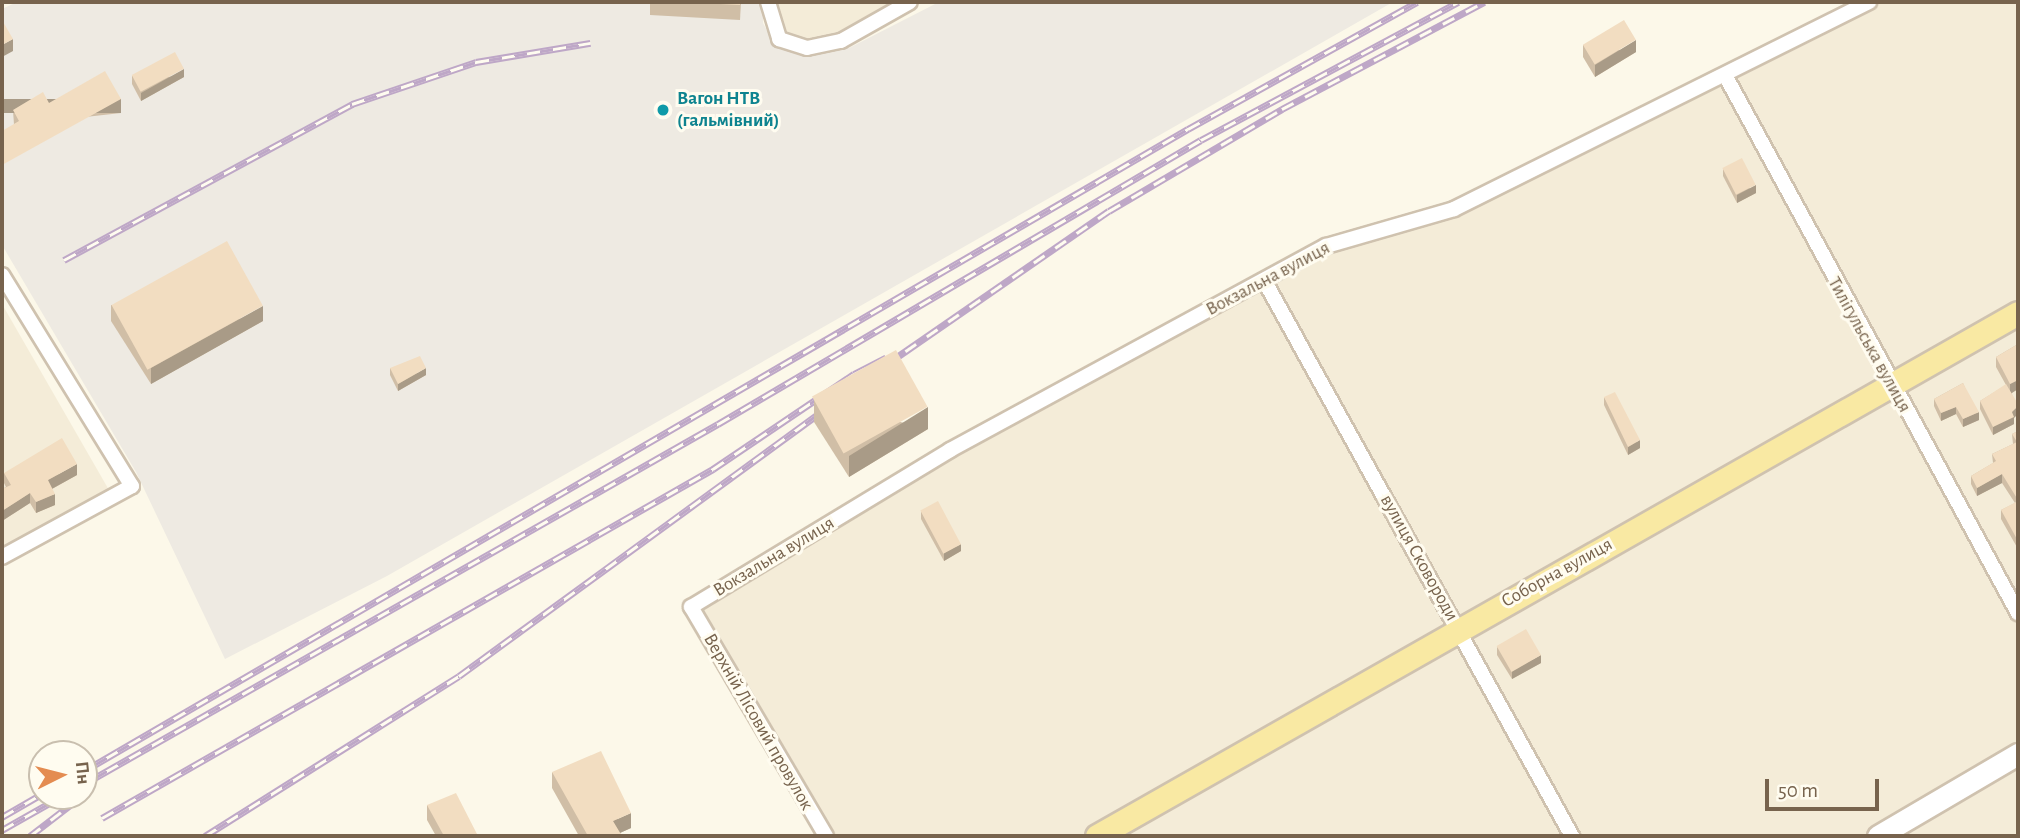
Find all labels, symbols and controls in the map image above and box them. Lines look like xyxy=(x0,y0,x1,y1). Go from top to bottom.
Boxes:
place label: Вагон НТВ (гальмівний) xyxy=(677,88,779,132)
marker: Вагон НТВ (гальмівний) xyxy=(655,102,671,118)
street label: Вокзальна вулиця xyxy=(1202,237,1334,321)
street label: Тилігульська вулиця xyxy=(1822,273,1916,417)
street label: вулиця Сковороди xyxy=(1375,491,1463,625)
street label: Вокзальна вулиця xyxy=(709,512,839,602)
street label: Соборна вулиця xyxy=(1497,533,1617,613)
street label: Верхній Лісовий провулок xyxy=(698,630,818,814)
north arrow xyxy=(28,740,98,810)
text: Пн xyxy=(72,760,93,785)
scale bar xyxy=(1768,764,1882,808)
text: 50 m xyxy=(1778,780,1818,801)

